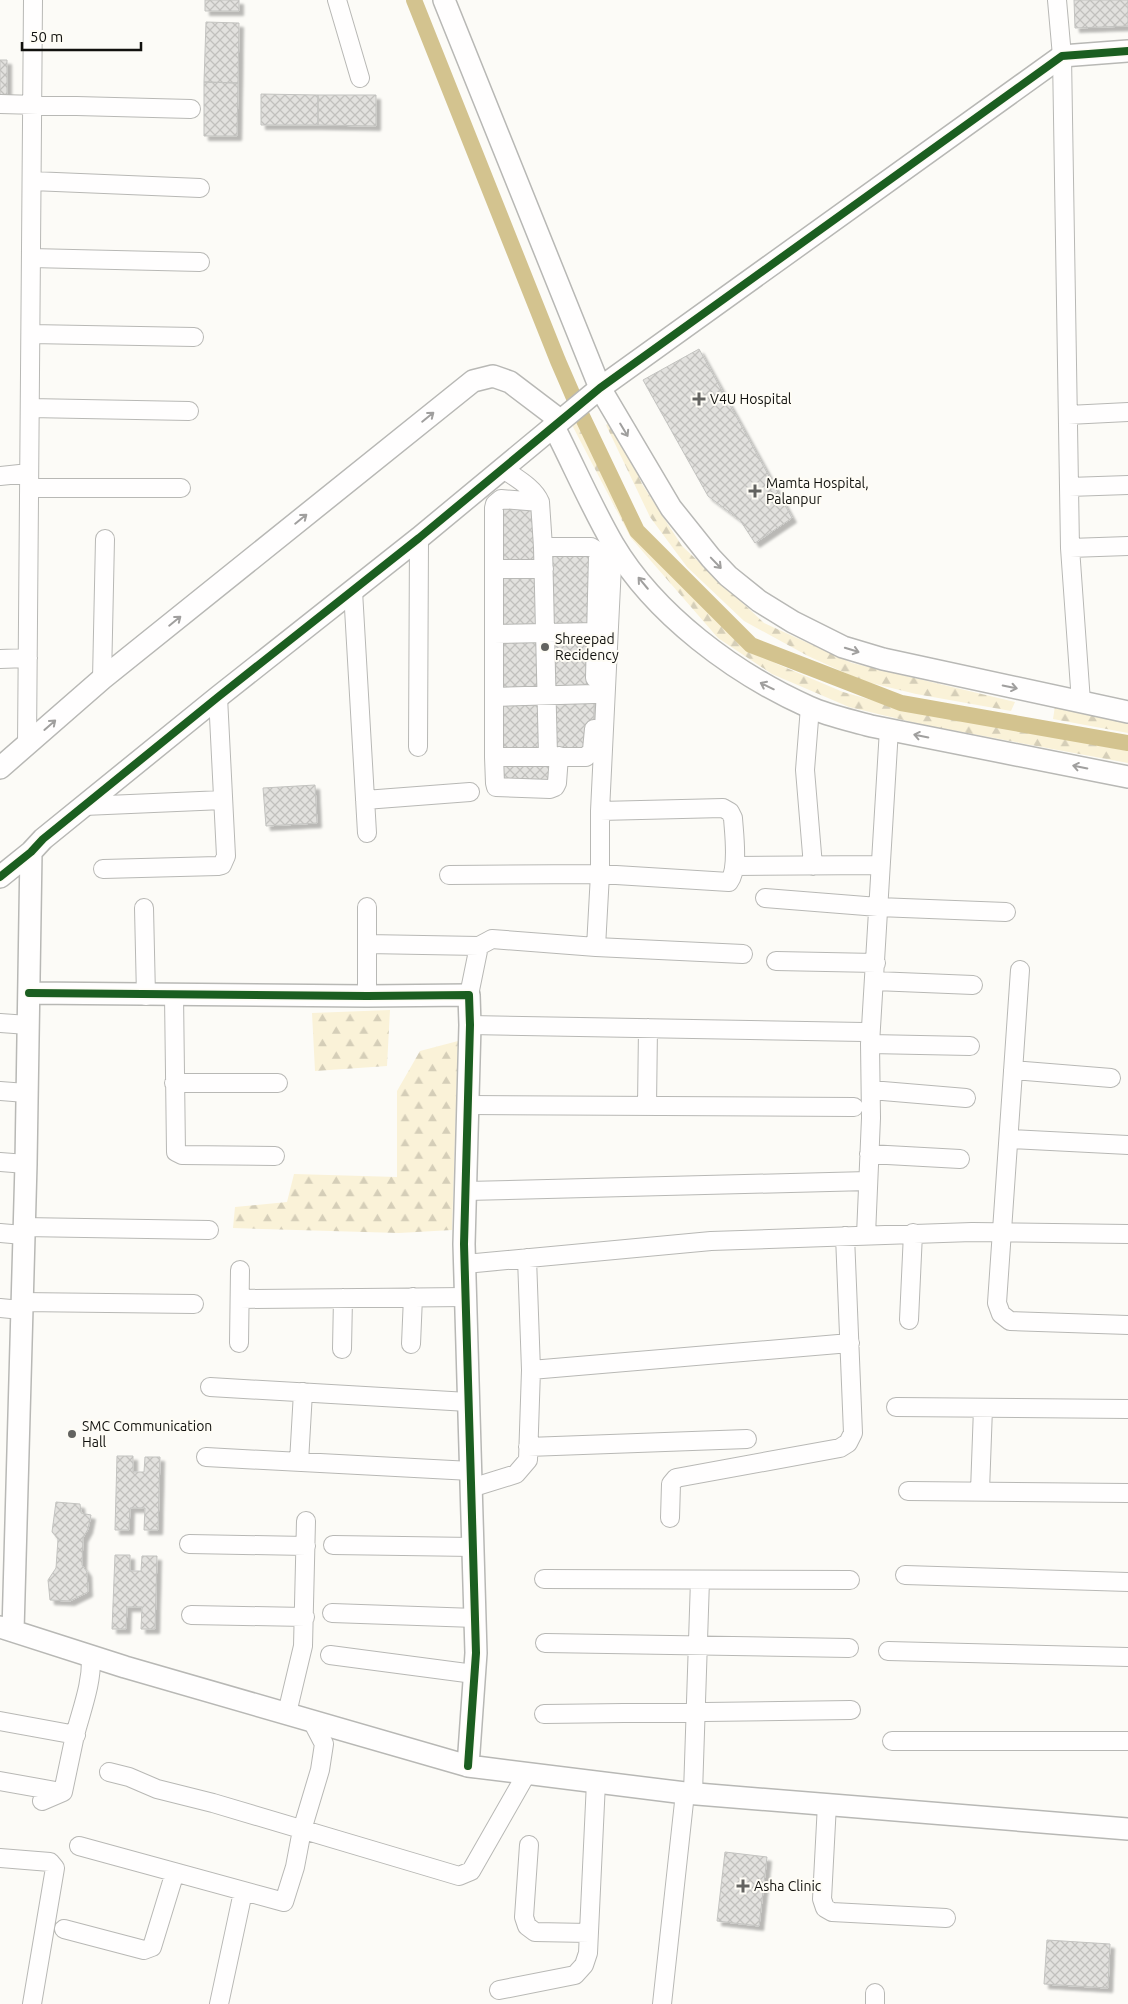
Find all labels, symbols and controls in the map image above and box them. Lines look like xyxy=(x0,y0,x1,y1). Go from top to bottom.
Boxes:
scale bar xyxy=(22,20,141,52)
text: 50 m xyxy=(30,28,63,45)
place label: V4U Hospital xyxy=(710,391,792,407)
marker: V4U Hospital xyxy=(692,392,706,406)
one-way arrow xyxy=(421,412,434,423)
one-way arrow xyxy=(620,422,630,436)
place label: Mamta Hospital, Palanpur xyxy=(766,475,869,507)
marker: Mamta Hospital, Palanpur xyxy=(748,484,762,498)
one-way arrow xyxy=(295,514,308,525)
one-way arrow xyxy=(710,557,723,569)
one-way arrow xyxy=(637,577,648,590)
one-way arrow xyxy=(168,615,181,626)
place label: Shreepad Recidency xyxy=(555,631,619,663)
marker: Shreepad Recidency xyxy=(539,641,551,653)
one-way arrow xyxy=(844,645,860,655)
one-way arrow xyxy=(760,681,775,690)
one-way arrow xyxy=(1002,683,1018,692)
one-way arrow xyxy=(43,720,56,731)
one-way arrow xyxy=(913,730,929,740)
one-way arrow xyxy=(1073,762,1089,771)
place label: SMC Communication Hall xyxy=(82,1418,212,1450)
marker: SMC Communication Hall xyxy=(66,1428,78,1440)
place label: Asha Clinic xyxy=(754,1878,822,1894)
marker: Asha Clinic xyxy=(736,1879,750,1893)

